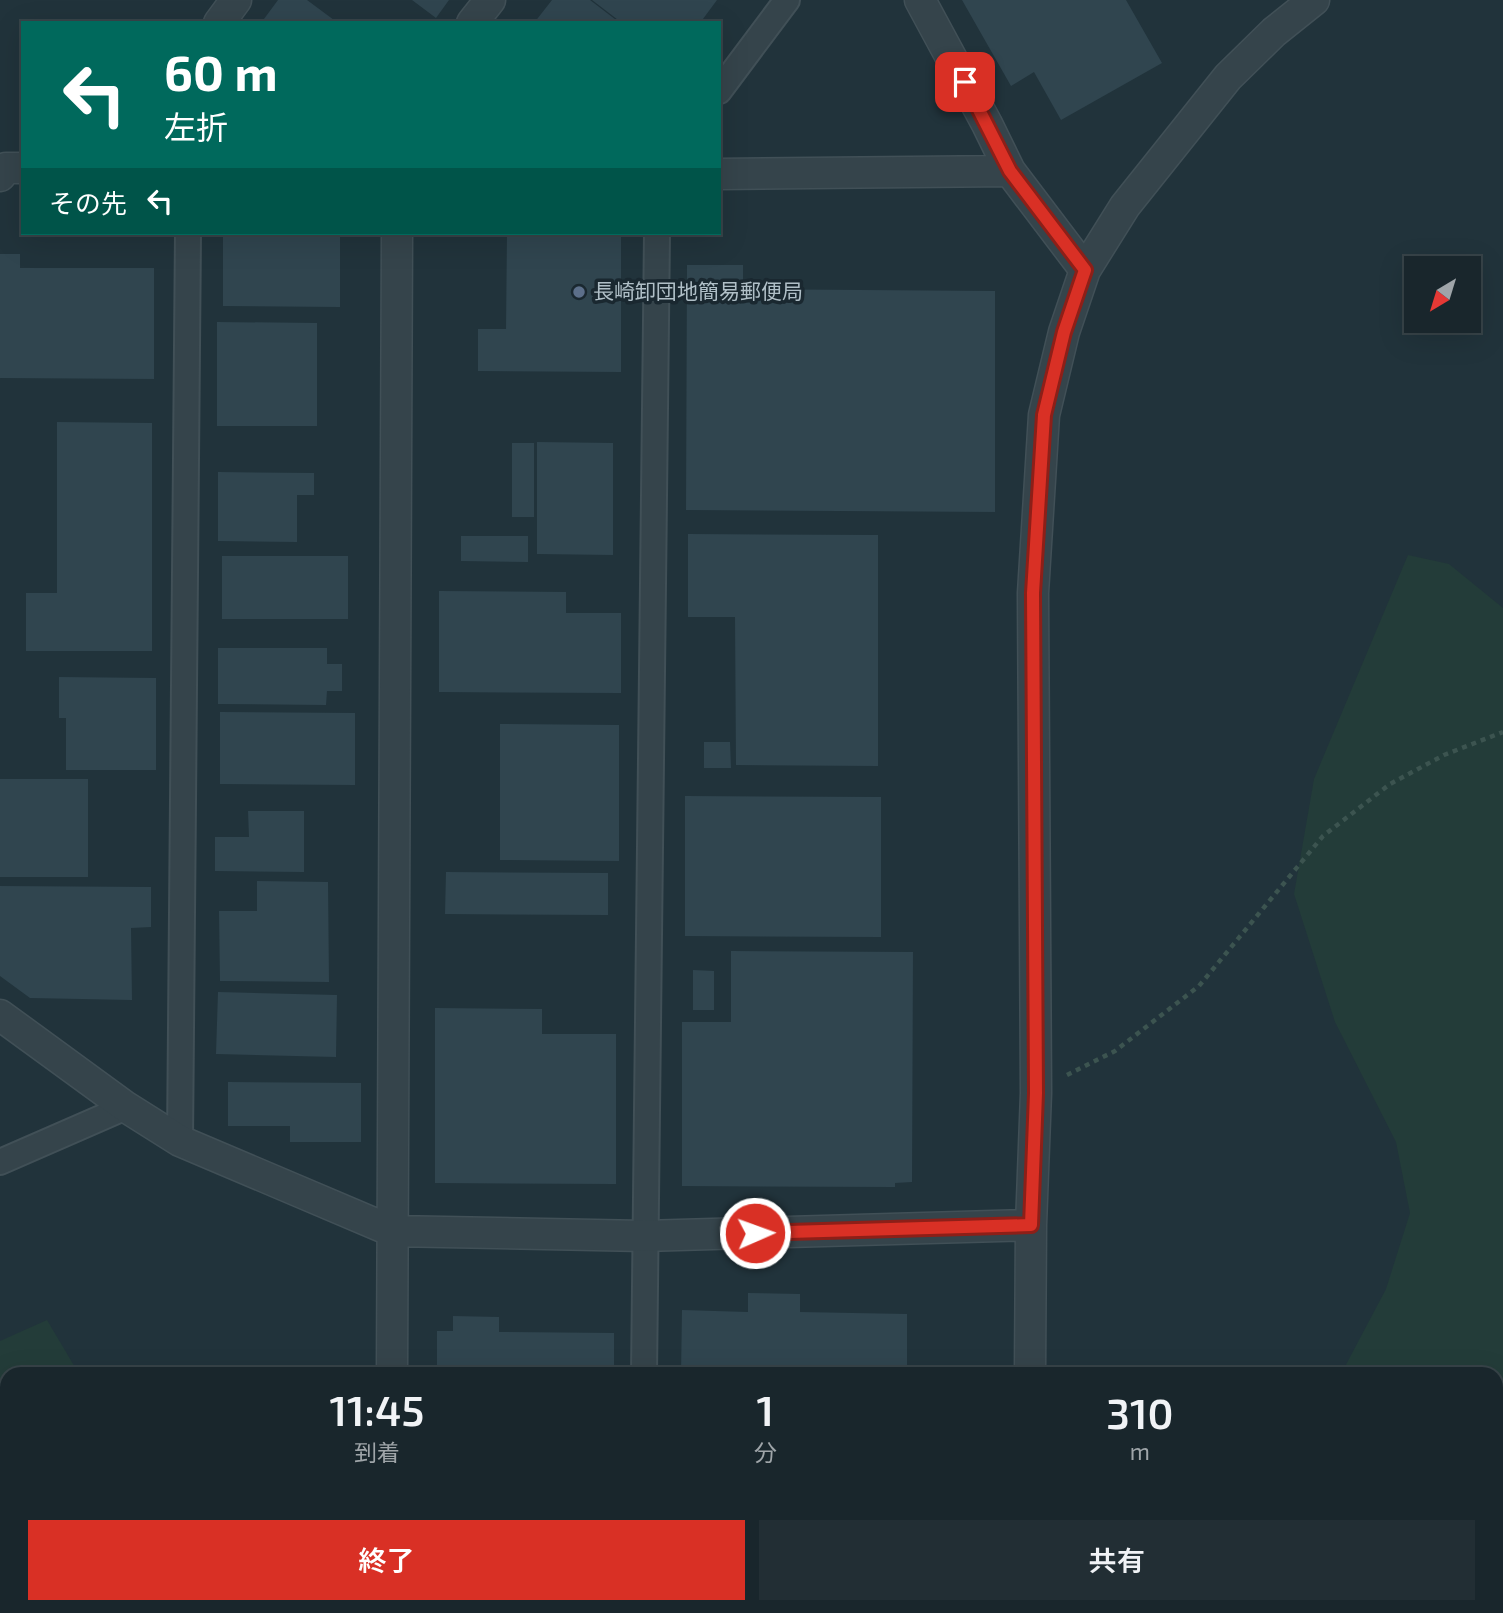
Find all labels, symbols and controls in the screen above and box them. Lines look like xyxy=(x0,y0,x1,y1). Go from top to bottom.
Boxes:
text: 60 m xyxy=(164,42,278,101)
icon: left xyxy=(49,49,140,140)
pin xyxy=(935,52,995,112)
icon: arrive xyxy=(946,63,984,101)
text: 左折 xyxy=(164,107,228,145)
icon: left xyxy=(141,182,179,220)
text: その先 xyxy=(49,187,127,218)
north arrow xyxy=(1404,256,1480,332)
map controls xyxy=(1404,256,1481,333)
place label: 長崎卸団地簡易郵便局 xyxy=(593,278,803,303)
marker: 長崎卸団地簡易郵便局 xyxy=(571,284,587,300)
position arrow xyxy=(718,1196,792,1270)
text: 11:45 xyxy=(330,1384,424,1434)
text: 1 xyxy=(757,1384,774,1434)
text: 310 xyxy=(1106,1387,1173,1437)
text: m xyxy=(1130,1437,1150,1465)
text: 到着 xyxy=(354,1438,400,1466)
text: 分 xyxy=(754,1438,777,1466)
button: 終了 xyxy=(28,1520,745,1600)
button: 共有 xyxy=(759,1520,1475,1600)

